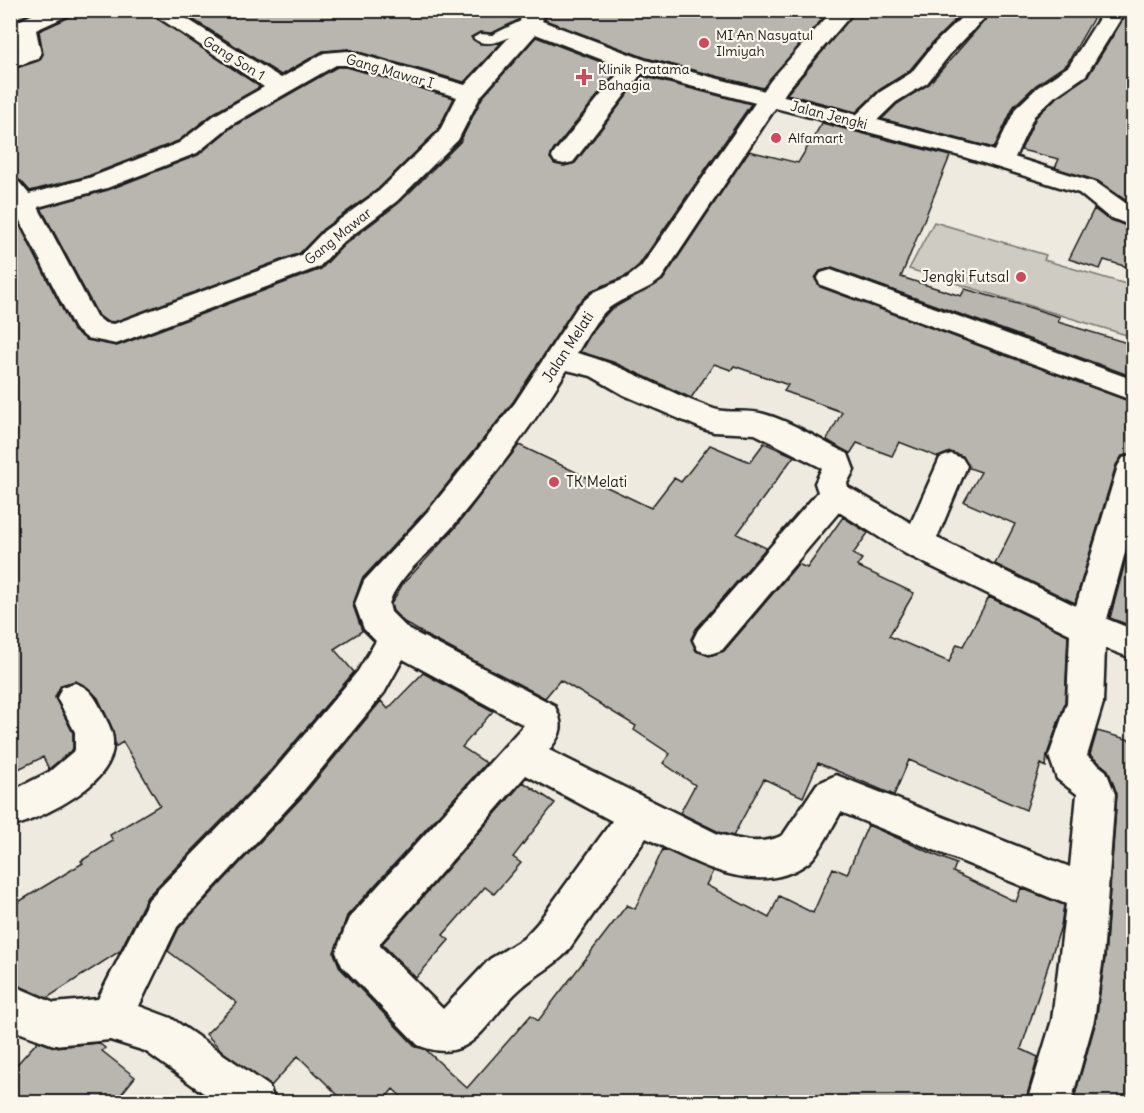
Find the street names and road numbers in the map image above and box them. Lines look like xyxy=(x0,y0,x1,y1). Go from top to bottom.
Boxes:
street label: Gang Son 1 xyxy=(200,32,268,84)
street label: Gang Mawar I xyxy=(344,50,436,92)
street label: Jalan Jengki xyxy=(789,97,869,133)
street label: Gang Mawar xyxy=(301,203,375,269)
street label: Jalan Melati xyxy=(538,308,598,386)

